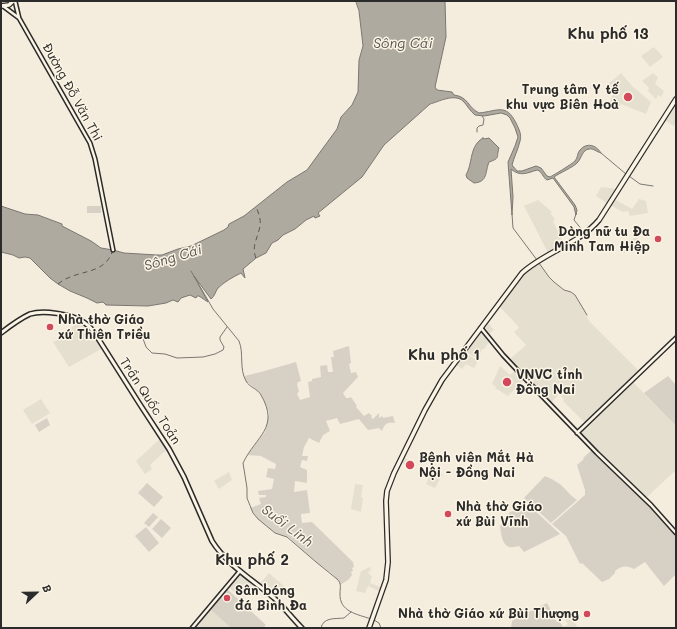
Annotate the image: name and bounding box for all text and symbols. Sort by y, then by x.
district label: Khu phố 13 [568,25,648,43]
water label: Sông Cái [373,36,433,52]
street label: Đường Đỗ Văn Thi [39,40,105,144]
place label: Trung tâm Y tế khu vực Biên Hoà [506,82,619,113]
marker: Trung tâm Y tế khu vực Biên Hoà [622,91,634,103]
place label: Dòng nữ tu Đa Minh Tam Hiệp [554,224,650,255]
marker: Dòng nữ tu Đa Minh Tam Hiệp [653,234,663,244]
water label: Sông Cái [142,241,204,275]
place label: Nhà thờ Giáo xứ Thiên Triều [58,312,151,343]
marker: Nhà thờ Giáo xứ Thiên Triều [45,322,55,332]
district label: Khu phố 1 [408,346,480,364]
street label: Trần Quốc Toản [116,355,184,447]
place label: VNVC tỉnh Đồng Nai [516,367,582,398]
marker: VNVC tỉnh Đồng Nai [501,376,513,388]
place label: Bệnh viện Mắt Hà Nội - Đồng Nai [419,450,534,481]
marker: Bệnh viện Mắt Hà Nội - Đồng Nai [404,459,416,471]
place label: Nhà thờ Giáo xứ Bùi Vĩnh [456,499,542,530]
water label: Suối Linh [258,501,316,551]
marker: Nhà thờ Giáo xứ Bùi Vĩnh [443,509,453,519]
district label: Khu phố 2 [215,551,289,569]
north arrow [16,573,56,613]
text: B [39,582,56,595]
place label: Sân bóng đá Bình Đa [235,583,307,614]
marker: Sân bóng đá Bình Đa [222,593,232,603]
place label: Nhà thờ Giáo xứ Bùi Thượng [398,606,579,622]
marker: Nhà thờ Giáo xứ Bùi Thượng [582,609,592,619]

